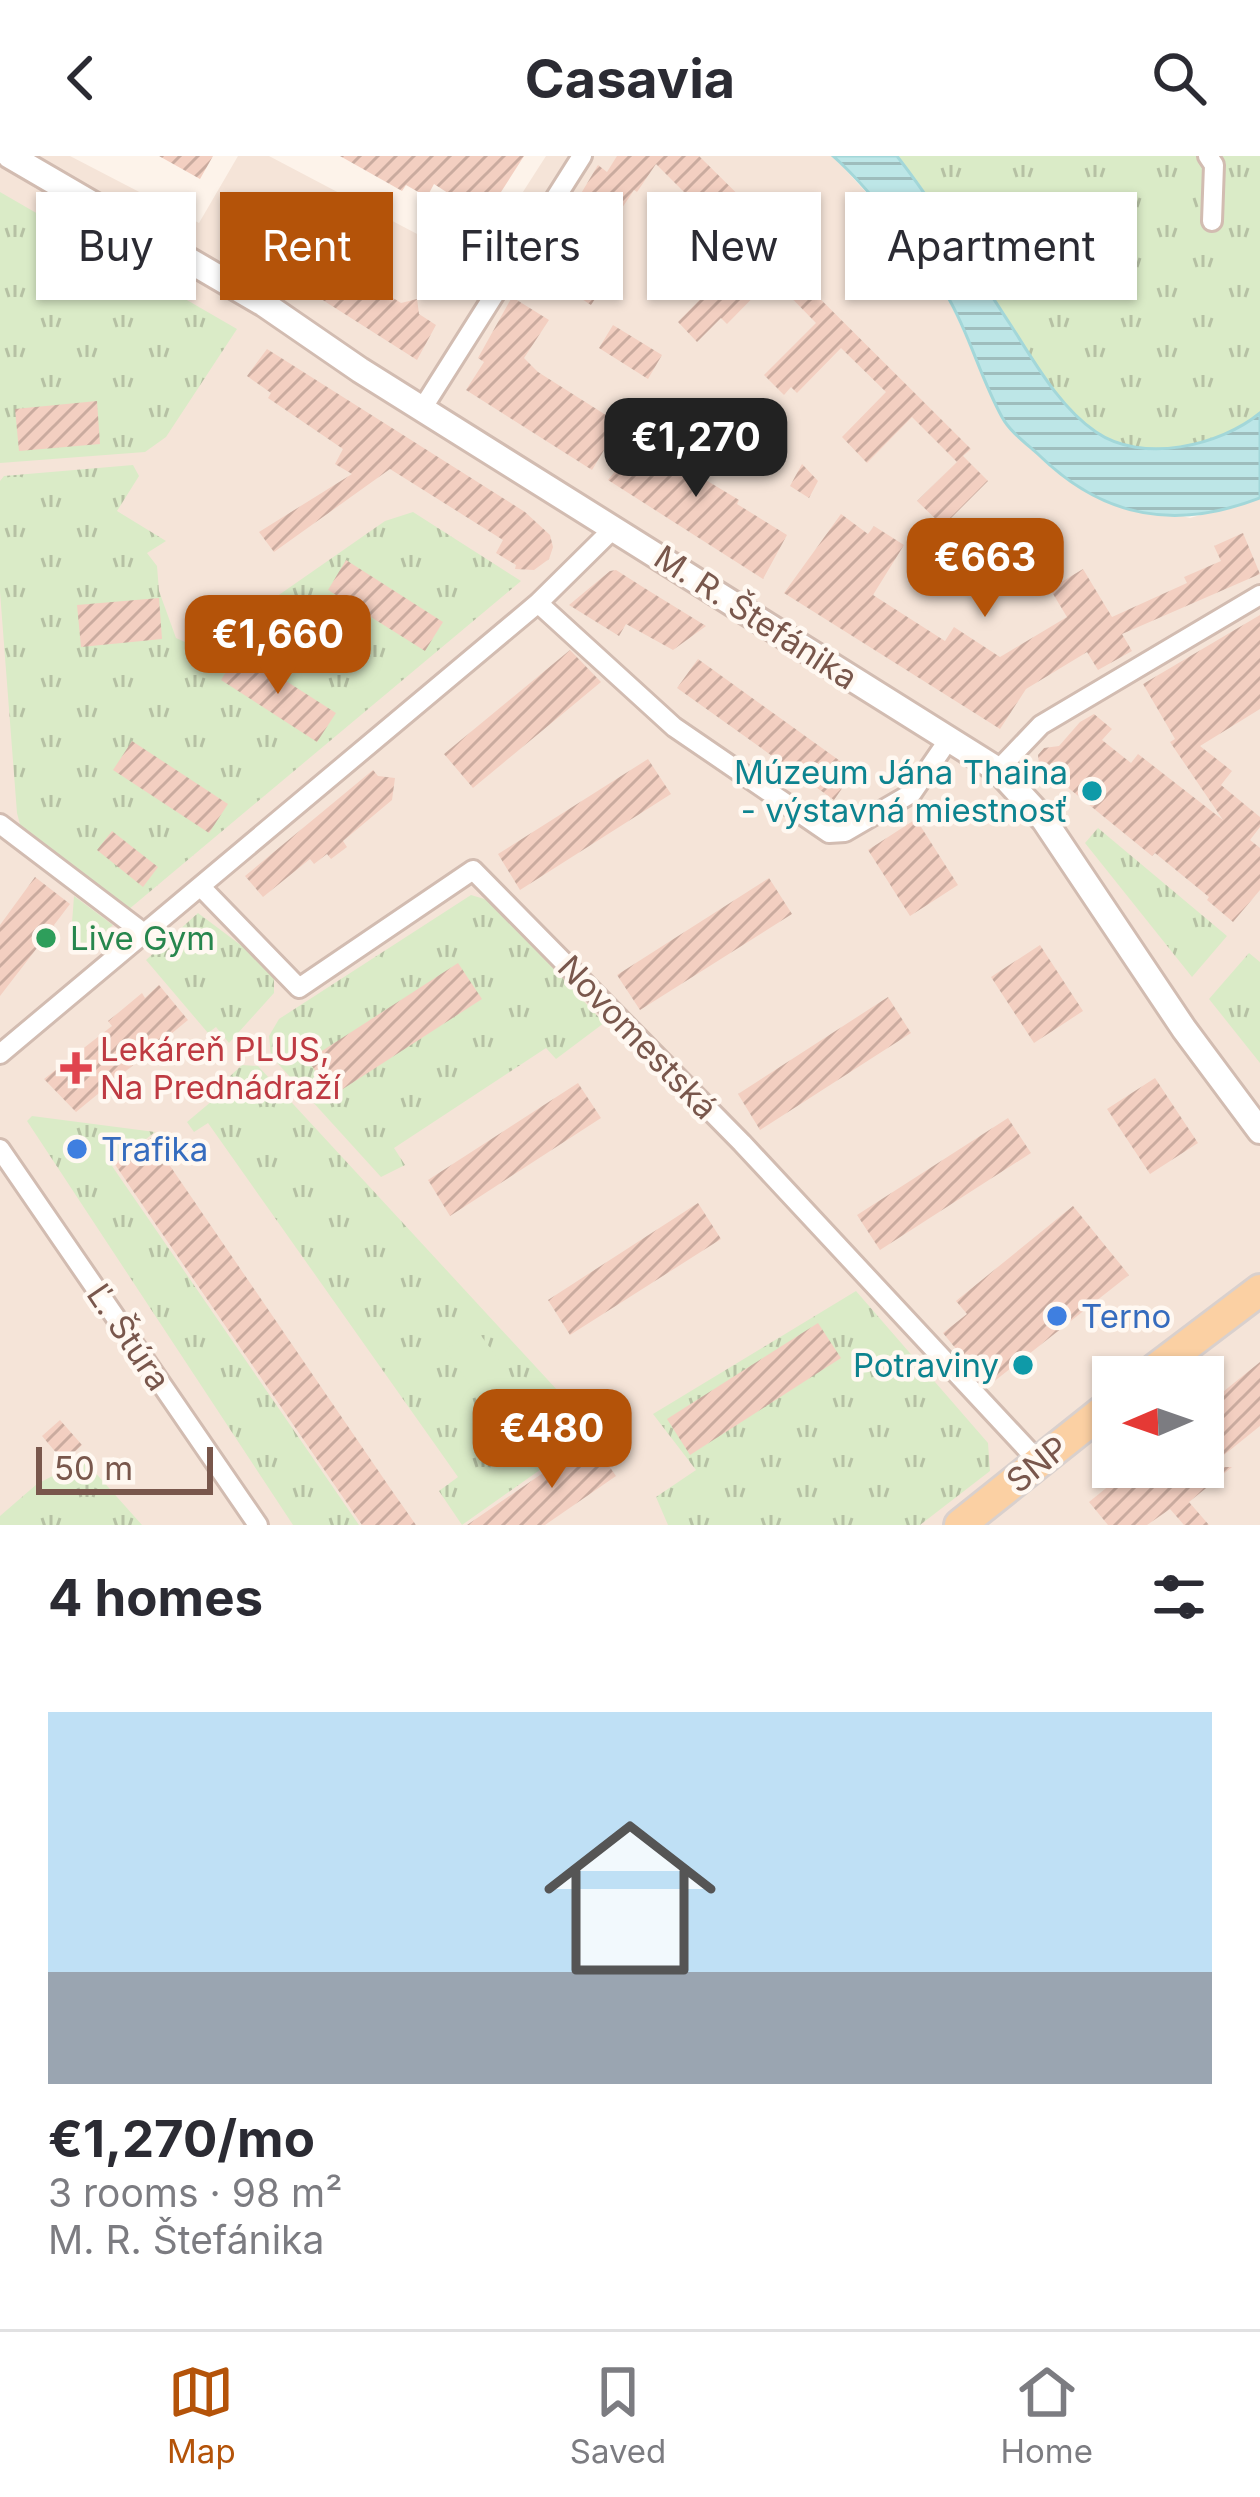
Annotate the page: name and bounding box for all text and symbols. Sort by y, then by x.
icon: back [48,45,114,111]
icon: search [1146,45,1212,111]
text: Casavia [525,46,735,111]
chip: Buy [36,192,196,300]
chip: Rent [220,192,393,300]
chip: Filters [417,192,623,300]
chip: New [647,192,821,300]
chip: Apartment [845,192,1137,300]
pin: €1,270 [598,398,794,500]
text: €1,270 [631,413,761,460]
pin: €663 [914,518,1056,620]
text: €663 [934,533,1036,580]
street label: M. R. Štefánika [647,537,865,697]
pin: €1,660 [180,595,376,697]
text: €1,660 [212,610,344,657]
place label: Múzeum Jána Thaina - výstavná miestnosť [734,752,1068,830]
marker: Múzeum Jána Thaina - výstavná miestnosť [1079,778,1105,804]
place label: Live Gym [70,918,215,958]
marker: Live Gym [33,925,59,951]
street label: Novomestská [550,947,726,1127]
place label: Lekáreň PLUS, Na Prednádraží [100,1029,341,1107]
marker: Lekáreň PLUS, Na Prednádraží [63,1055,89,1081]
place label: Trafika [101,1129,208,1169]
marker: Trafika [64,1136,90,1162]
street label: Ľ. Štúra [79,1276,179,1398]
place label: Terno [1081,1296,1171,1336]
marker: Terno [1044,1303,1070,1329]
place label: Potraviny [853,1345,999,1385]
marker: Potraviny [1010,1352,1036,1378]
north arrow [1092,1356,1224,1488]
map controls [1092,1356,1224,1488]
pin: €480 [481,1389,623,1491]
text: €480 [500,1404,604,1451]
street label: SNP [998,1427,1076,1501]
scale bar [36,1441,213,1494]
text: 50 m [54,1448,133,1488]
icon: filters [1146,1564,1212,1630]
text: 4 homes [48,1567,263,1628]
icon: home [522,1790,738,2006]
text: €1,270/mo [48,2108,315,2169]
text: 3 rooms · 98 m² [48,2169,342,2216]
text: M. R. Štefánika [48,2216,324,2263]
tab: Map [167,2359,236,2471]
tab: Saved [570,2359,666,2471]
tab: Home [1000,2359,1093,2471]

